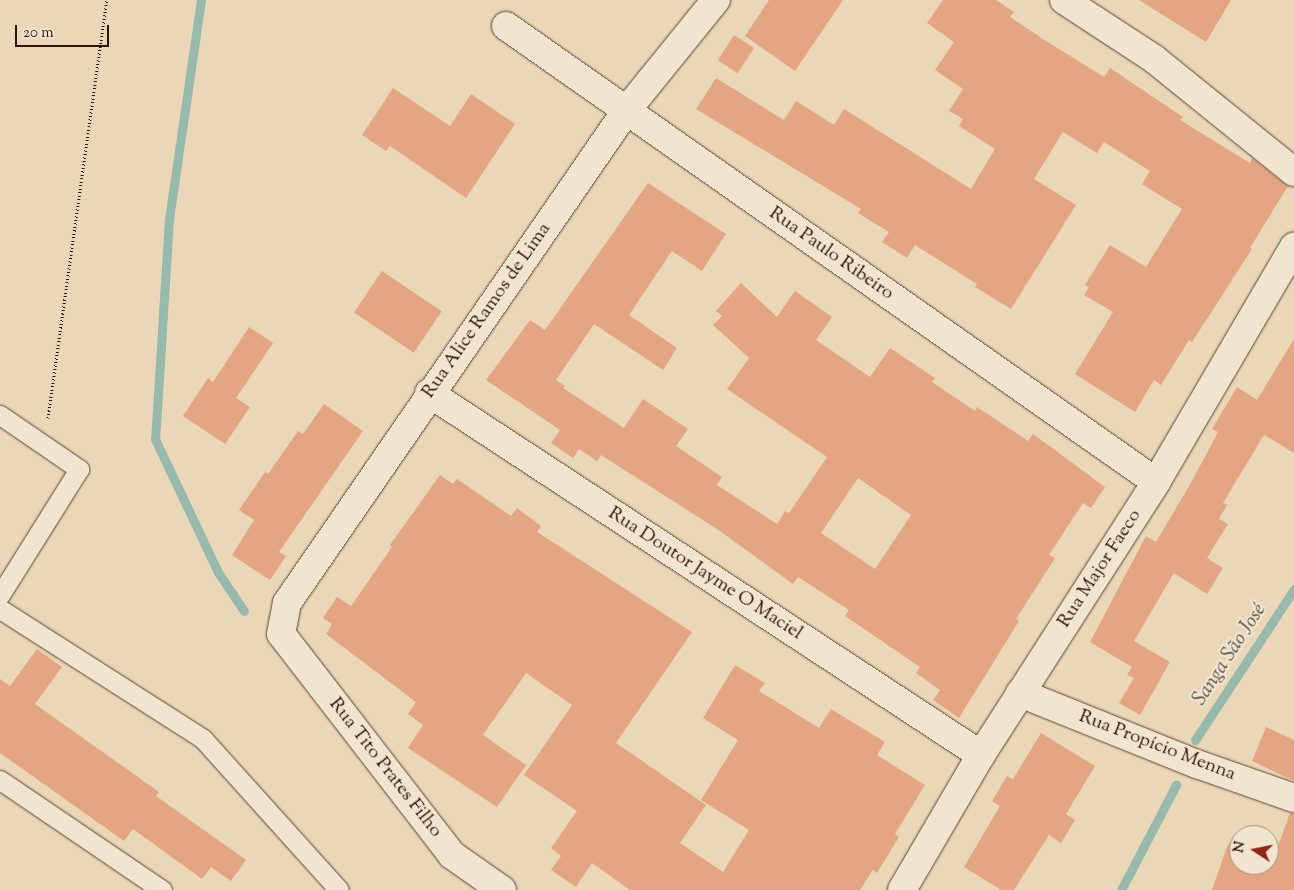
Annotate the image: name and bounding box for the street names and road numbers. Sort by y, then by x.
street label: Rua Paulo Ribeiro [764,202,898,306]
street label: Rua Alice Ramos de Lima [418,219,556,403]
street label: Rua Doutor Jayme O Maciel [603,503,807,645]
street label: Rua Major Faeco [1053,506,1147,632]
street label: Rua Tito Prates Filho [323,694,447,842]
street label: Rua Propício Menna [1075,706,1239,786]

